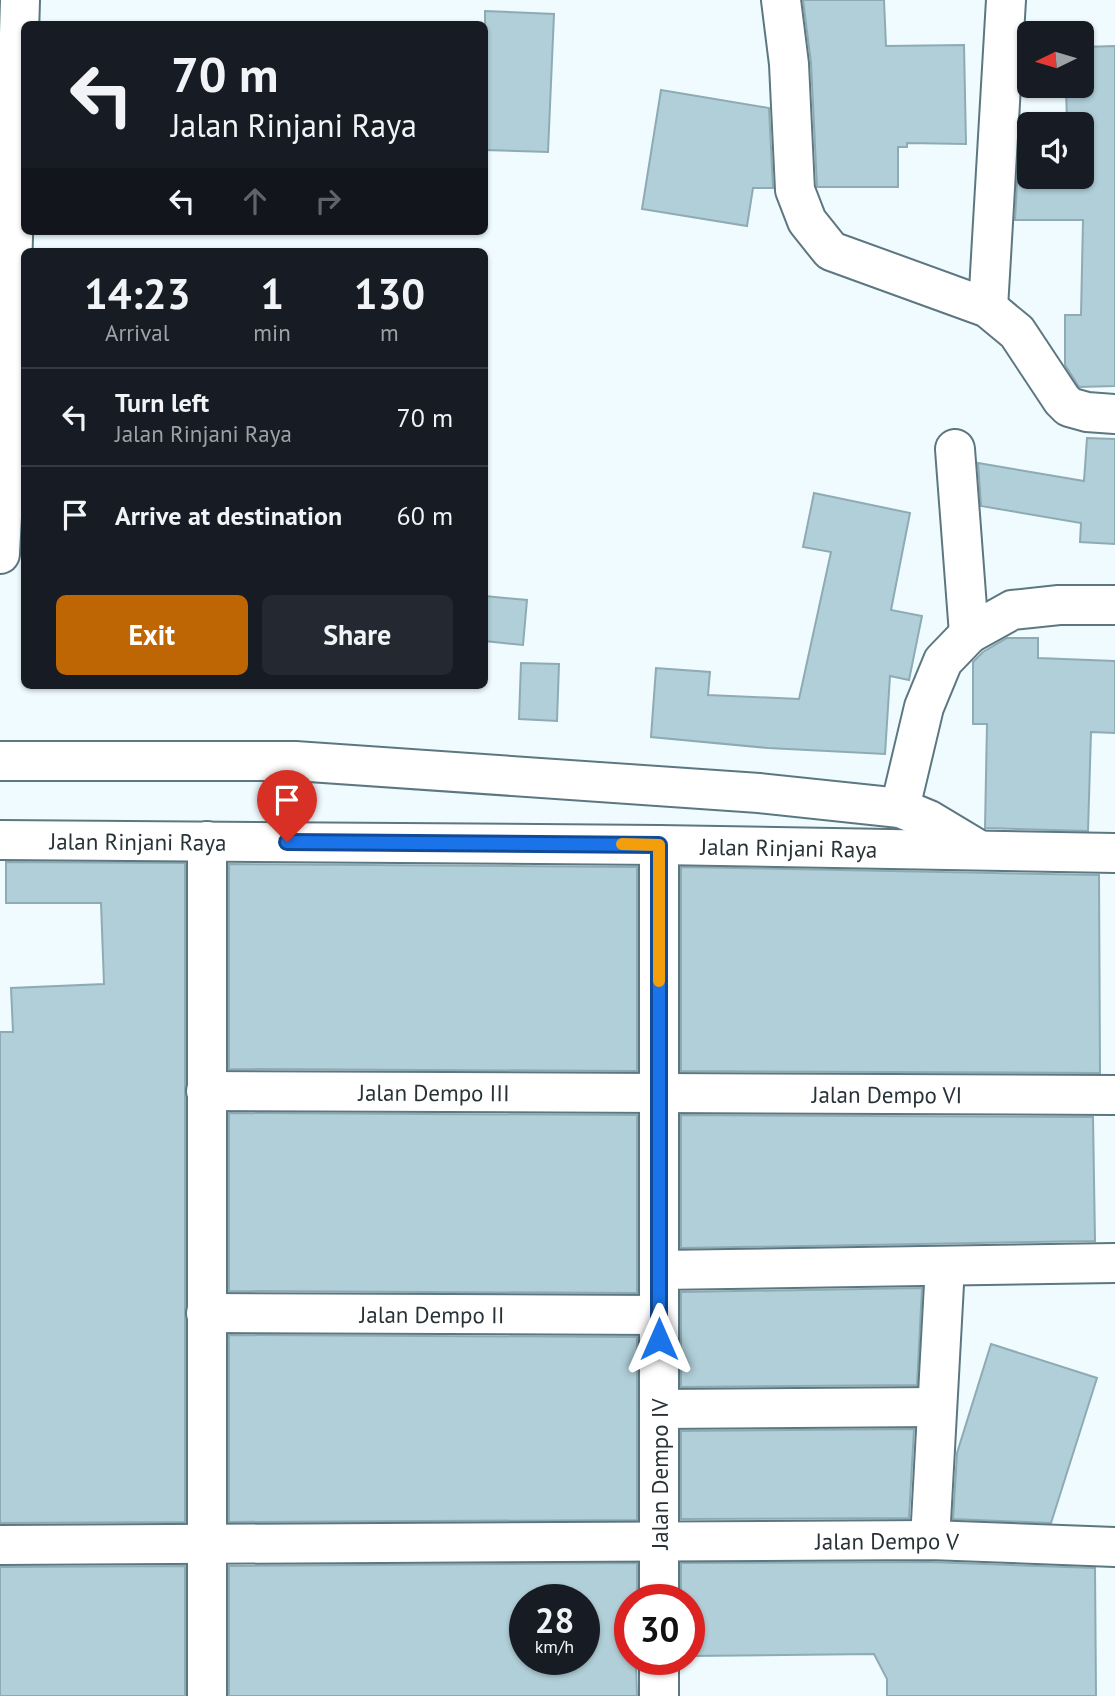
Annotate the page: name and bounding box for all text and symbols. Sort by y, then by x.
north arrow [1017,21,1094,98]
map controls [1017,21,1094,189]
text: 70 m [171,42,278,106]
icon: left [56,49,147,140]
text: Jalan Rinjani Raya [171,104,417,146]
button: sound [1017,112,1094,189]
icon: left [163,182,201,220]
icon: ahead [236,182,274,220]
icon: right [309,182,347,220]
text: 14:23 [84,266,190,321]
text: 1 [260,266,284,321]
text: 130 [354,266,425,321]
text: Arrival [105,318,169,347]
text: min [253,318,291,347]
text: m [380,318,399,347]
text: Turn left [115,386,209,419]
icon: left [56,398,94,436]
text: 70 m [397,401,453,434]
text: Jalan Rinjani Raya [115,419,292,448]
icon: arrive [56,496,94,534]
text: Arrive at destination [115,499,342,532]
text: 60 m [397,499,453,532]
button: Exit [56,595,248,675]
button: Share [262,595,453,675]
pin [257,770,317,842]
icon: arrive [268,781,306,819]
street label: Jalan Rinjani Raya [48,826,227,856]
street label: Jalan Rinjani Raya [699,831,878,863]
street label: Jalan Dempo III [357,1077,510,1107]
street label: Jalan Dempo VI [811,1079,962,1109]
street label: Jalan Dempo II [359,1299,504,1329]
position arrow [622,1302,696,1376]
street label: Jalan Dempo IV [645,1398,674,1551]
street label: Jalan Dempo V [814,1525,960,1556]
speed limit sign: 30 [614,1584,705,1675]
text: 28 [535,1597,574,1643]
text: km/h [535,1635,574,1658]

